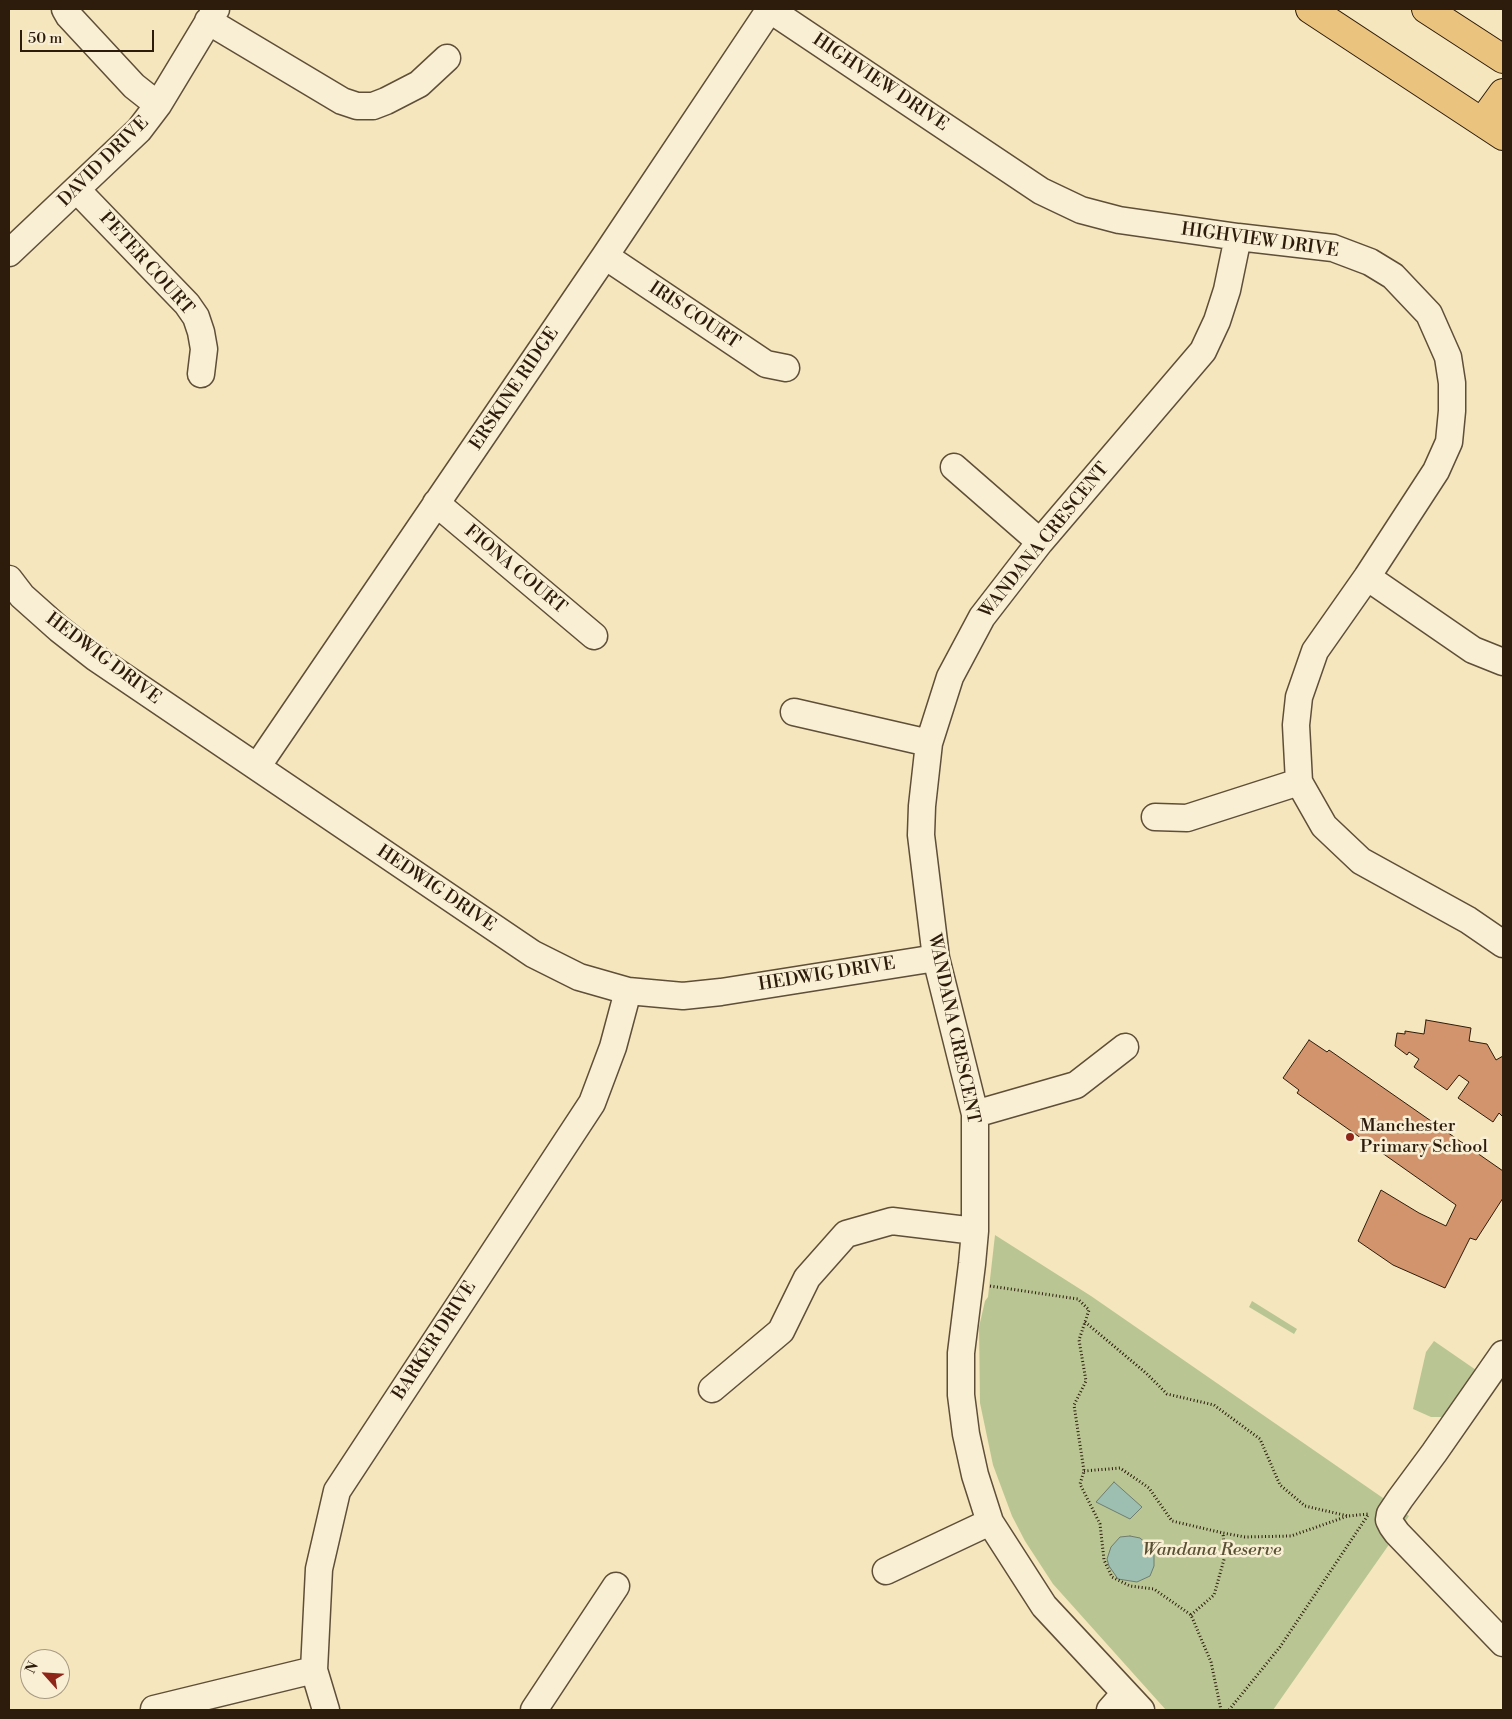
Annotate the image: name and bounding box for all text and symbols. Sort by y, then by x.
scale bar [22,20,156,52]
text: 50 m [28,29,62,48]
street label: HIGHVIEW DRIVE [808,30,952,136]
street label: DAVID DRIVE [54,112,154,212]
street label: PETER COURT [94,208,198,320]
street label: HIGHVIEW DRIVE [1180,219,1340,263]
street label: IRIS COURT [644,278,744,354]
street label: ERSKINE RIDGE [466,323,564,455]
street label: WANDANA CRESCENT [976,459,1114,623]
street label: FIONA COURT [460,521,570,619]
street label: HEDWIG DRIVE [41,609,165,709]
street label: HEDWIG DRIVE [372,841,500,937]
street label: WANDANA CRESCENT [922,932,984,1126]
street label: HEDWIG DRIVE [757,953,897,997]
place label: Manchester Primary School [1360,1116,1488,1158]
marker: Manchester Primary School [1344,1131,1356,1143]
street label: BARKER DRIVE [389,1278,481,1404]
park label: Wandana Reserve [1143,1540,1281,1562]
north arrow [20,1649,70,1699]
text: N [22,1659,43,1677]

